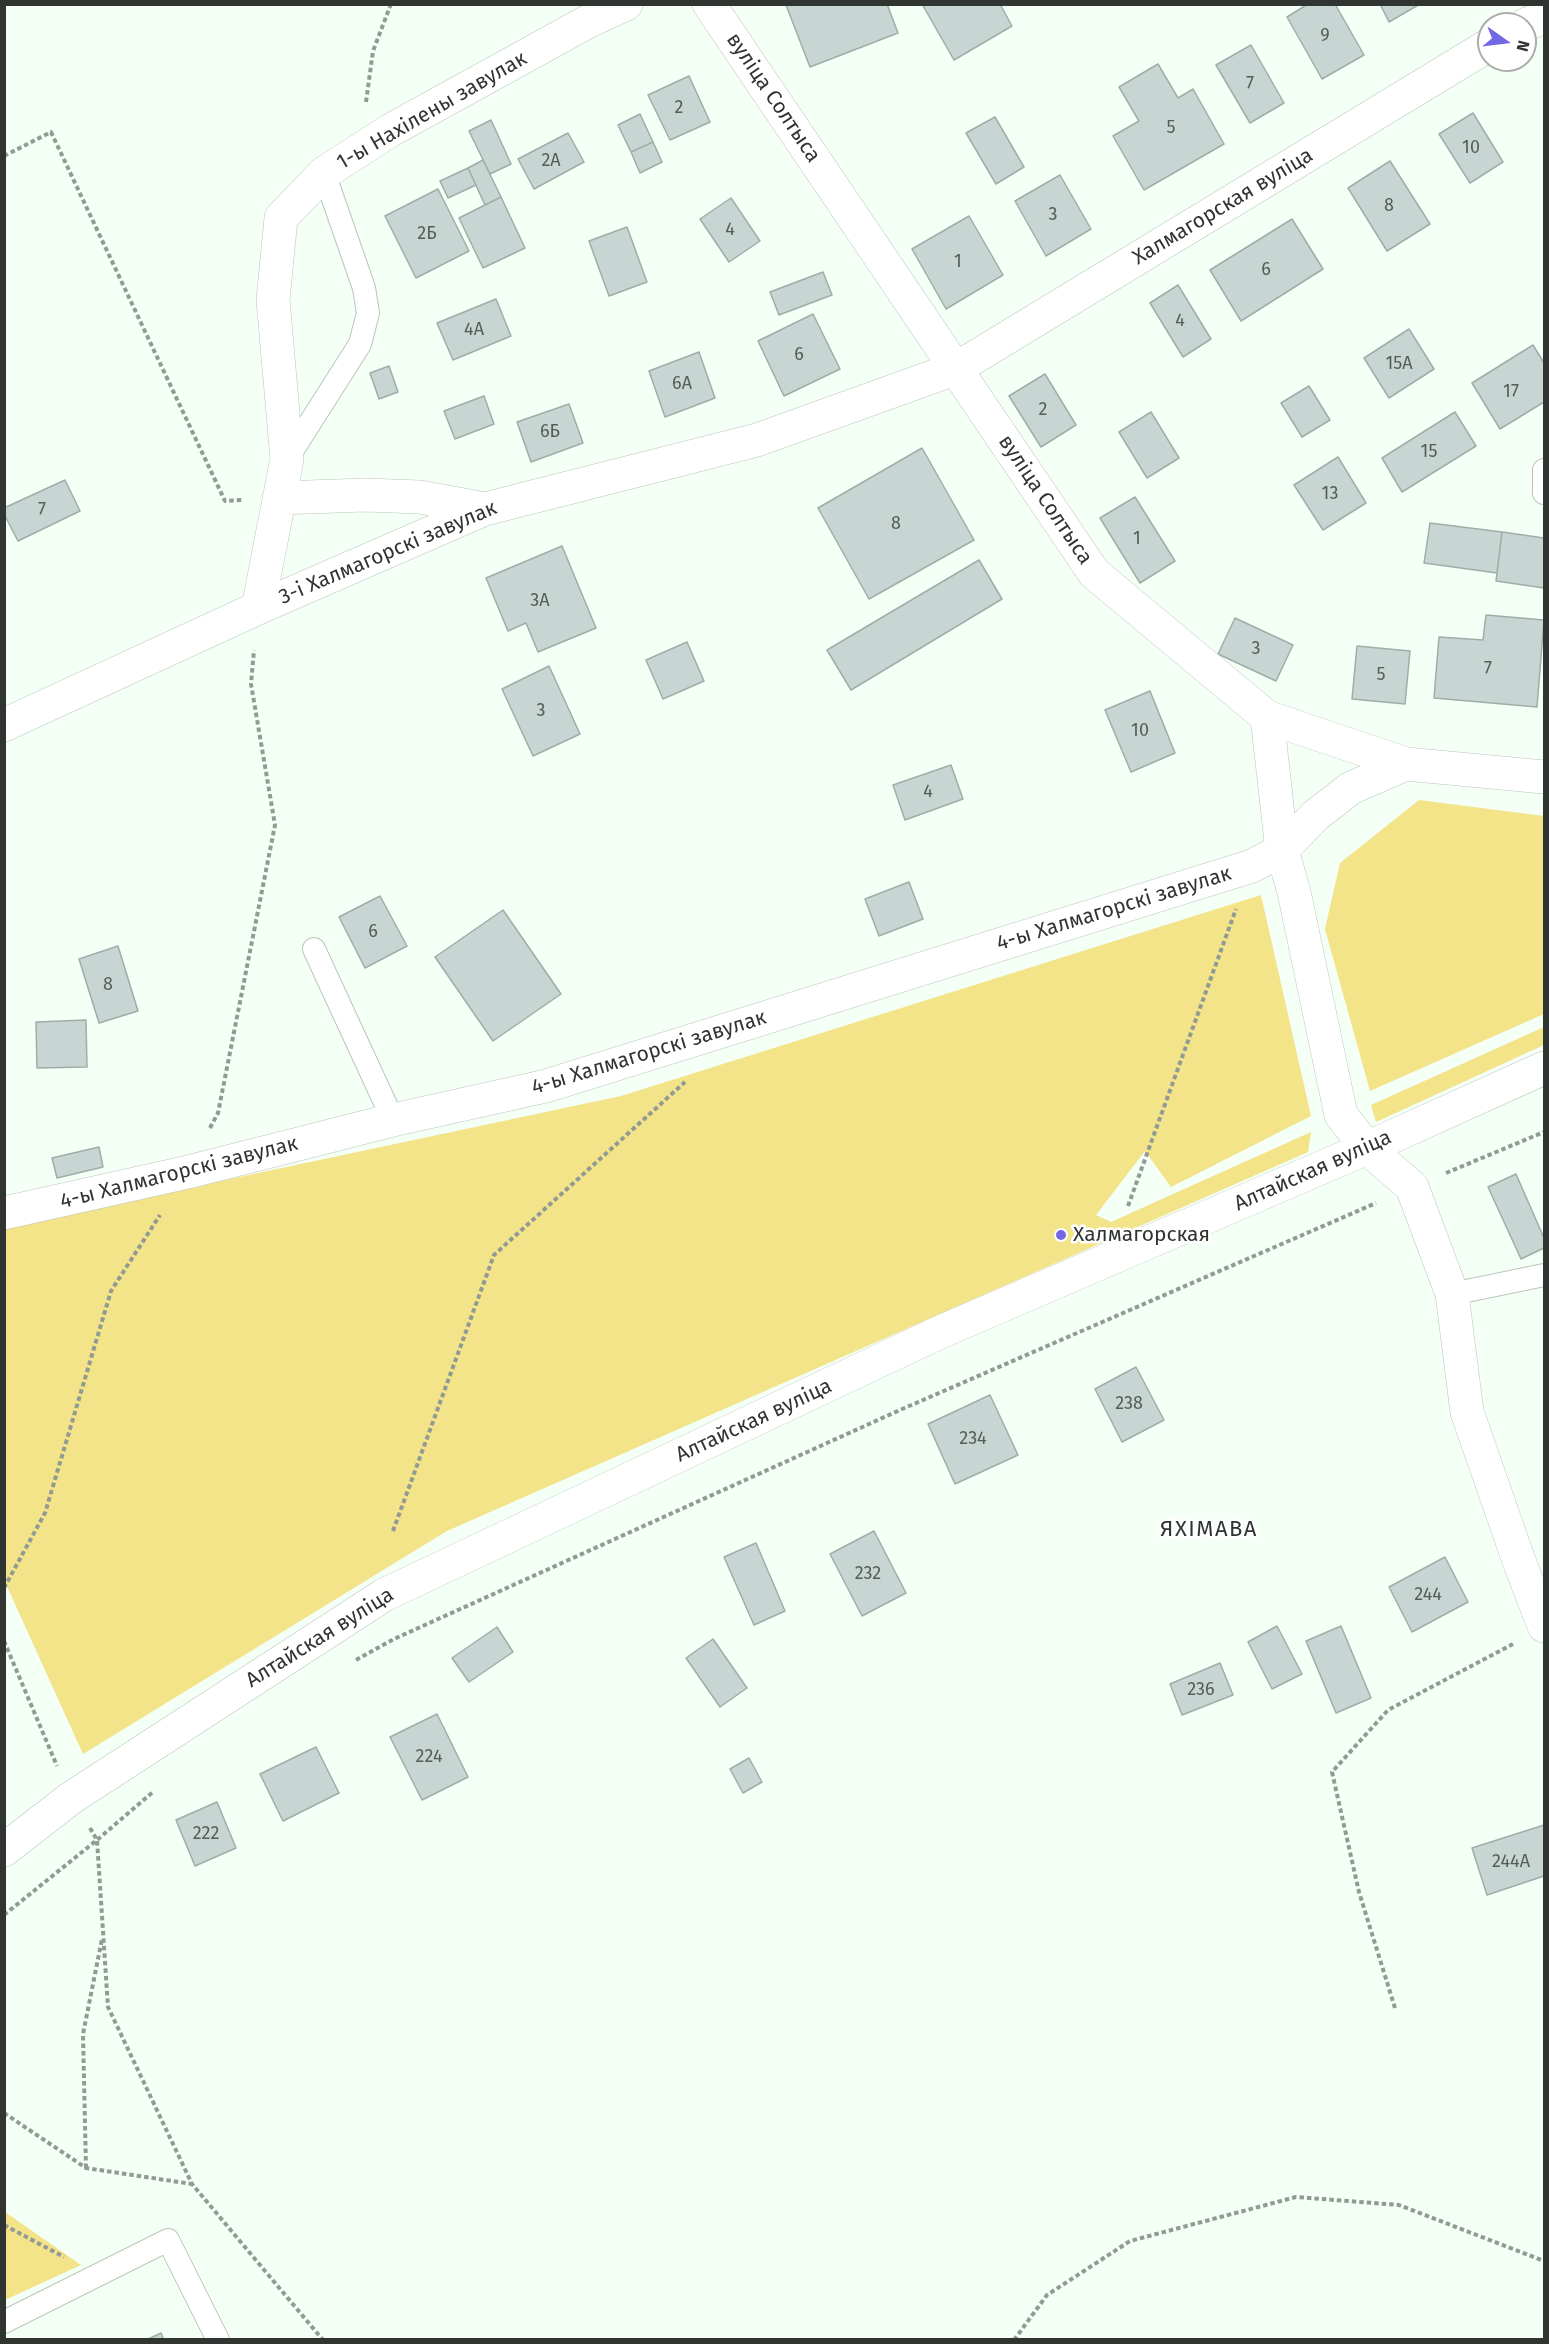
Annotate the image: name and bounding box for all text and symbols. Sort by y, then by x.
north arrow [1477,12,1537,72]
house number: 9 [1320,25,1330,47]
street label: вуліца Солтыса [720,29,826,167]
text: N [1513,39,1534,53]
street label: 1-ы Нахілены завулак [333,46,531,176]
house number: 7 [1246,73,1254,95]
house number: 2 [675,97,683,119]
house number: 5 [1166,117,1176,139]
house number: 10 [1462,137,1480,159]
street label: Халмагорская вуліца [1128,143,1318,271]
house number: 2А [541,150,561,172]
house number: 8 [1384,195,1394,217]
house number: 3 [1049,204,1057,226]
house number: 4 [725,219,735,241]
house number: 2Б [417,223,437,245]
house number: 1 [954,251,962,273]
house number: 6 [1261,259,1271,281]
house number: 4 [1175,310,1185,332]
house number: 4А [464,319,484,341]
house number: 6 [794,344,804,366]
house number: 15А [1385,353,1413,375]
house number: 6А [672,373,692,395]
house number: 17 [1503,381,1519,403]
house number: 2 [1039,399,1047,421]
house number: 6Б [540,421,560,443]
street label: вуліца Солтыса [992,431,1098,569]
house number: 15 [1421,441,1437,463]
house number: 13 [1322,483,1338,505]
street label: 3-і Халмагорскі завулак [275,496,501,610]
house number: 7 [38,499,46,521]
house number: 8 [891,513,901,535]
house number: 1 [1133,528,1141,550]
house number: 3А [530,590,550,612]
house number: 3 [1252,638,1260,660]
house number: 7 [1484,658,1492,680]
house number: 5 [1376,664,1386,686]
house number: 3 [537,700,545,722]
house number: 10 [1131,720,1149,742]
house number: 4 [923,781,933,803]
street label: 4-ы Халмагорскі завулак [994,861,1234,957]
house number: 6 [368,921,378,943]
house number: 8 [103,974,113,996]
street label: 4-ы Халмагорскі завулак [529,1005,769,1101]
street label: Алтайская вуліца [1231,1125,1395,1217]
street label: 4-ы Халмагорскі завулак [57,1131,301,1215]
place label: Халмагорская [1073,1222,1210,1248]
marker: Халмагорская [1054,1228,1068,1242]
street label: Алтайская вуліца [672,1374,836,1468]
house number: 238 [1115,1393,1143,1415]
house number: 234 [959,1428,987,1450]
district label: ЯХІМАВА [1160,1517,1258,1543]
house number: 232 [855,1563,881,1585]
street label: Алтайская вуліца [242,1582,398,1694]
house number: 244 [1414,1584,1442,1606]
house number: 236 [1187,1679,1215,1701]
house number: 224 [416,1746,442,1768]
house number: 222 [193,1823,219,1845]
house number: 244А [1492,1851,1530,1873]

